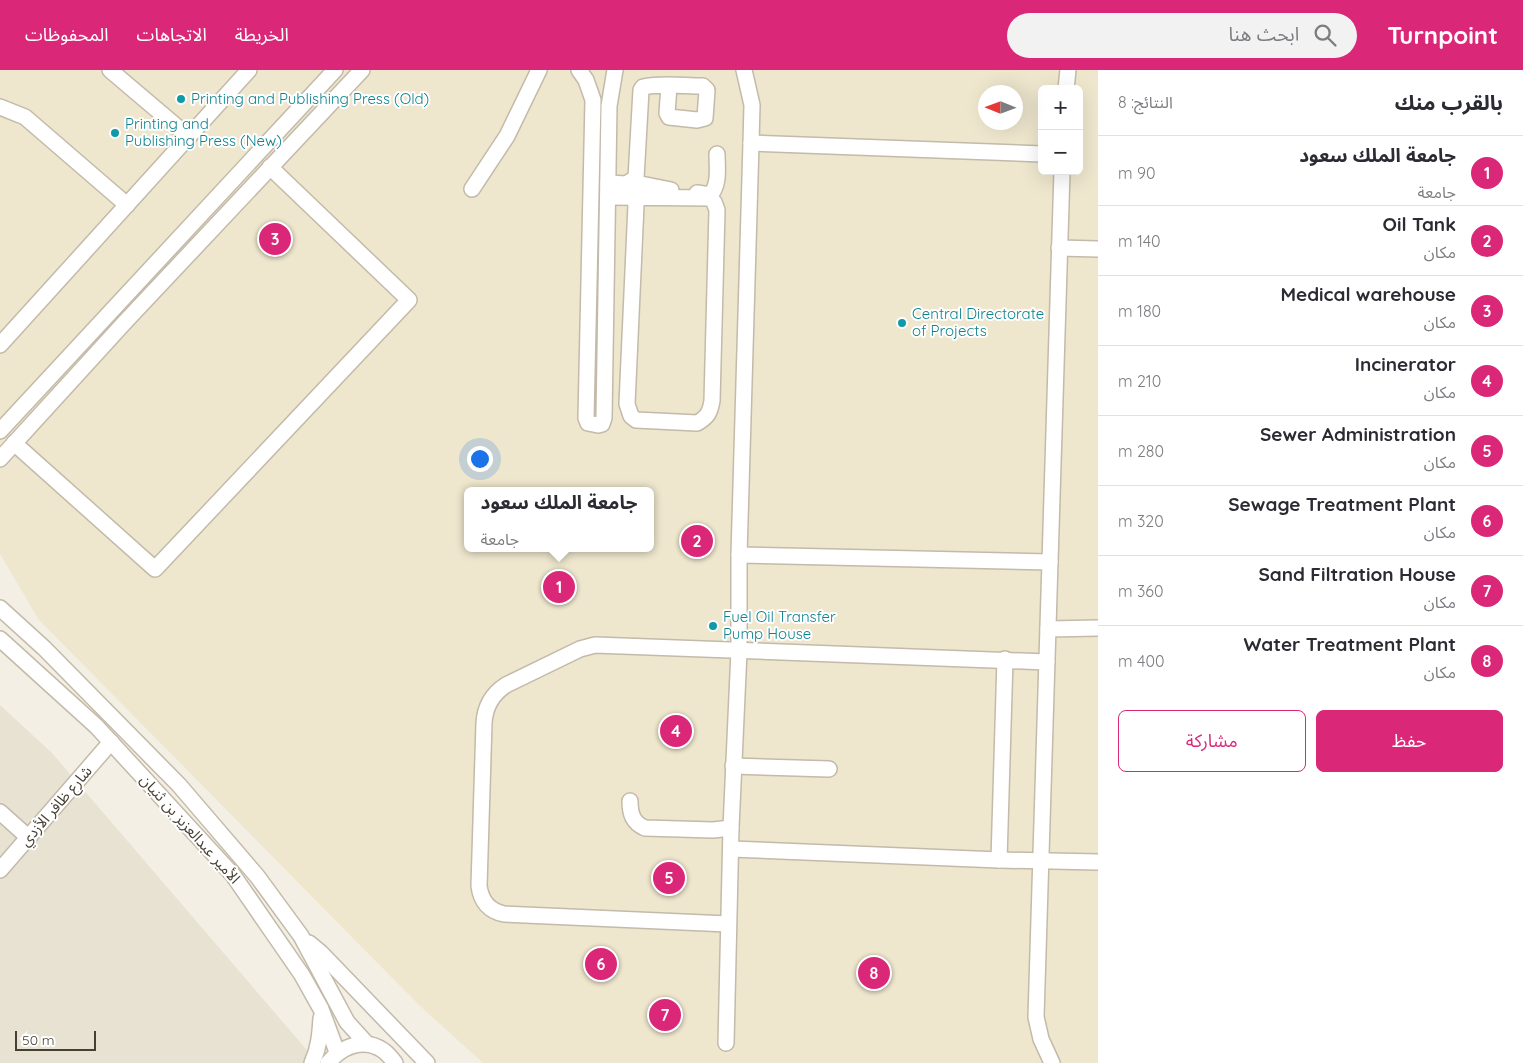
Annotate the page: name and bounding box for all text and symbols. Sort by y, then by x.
search box [1007,13,1357,58]
text: Turnpoint [1387,20,1498,50]
icon: search [1311,21,1339,49]
text: ابحث هنا [1229,22,1299,46]
text: المحفوظات [25,23,109,46]
text: الاتجاهات [137,23,207,46]
text: الخريطة [235,23,289,46]
north arrow [978,85,1023,130]
map controls [1038,85,1083,175]
button: + [1038,85,1083,130]
place label: Printing and Publishing Press (Old) [191,89,429,108]
text: بالقرب منك [1395,89,1503,115]
text: النتائج: 8 [1118,92,1173,112]
marker: Printing and Publishing Press (Old) [175,93,187,105]
place label: Printing and Publishing Press (New) [125,114,282,150]
marker: Printing and Publishing Press (New) [109,127,121,139]
button: − [1038,130,1083,175]
text: جامعة الملك سعود [1299,143,1456,167]
text: 90 m [1118,163,1155,183]
text: 1 [1484,163,1490,183]
text: جامعة [1417,182,1456,202]
text: Oil Tank [1383,212,1456,236]
pin: 3 [259,220,291,258]
text: 140 m [1118,231,1161,251]
text: 2 [1482,231,1492,251]
text: مكان [1424,242,1456,262]
text: Medical warehouse [1280,282,1456,306]
text: 180 m [1118,301,1161,321]
text: 3 [1483,301,1491,321]
place label: Central Directorate of Projects [912,304,1044,340]
text: مكان [1424,312,1456,332]
marker: Central Directorate of Projects [896,317,908,329]
text: Incinerator [1355,352,1456,376]
text: 210 m [1118,371,1161,391]
text: 4 [1482,371,1492,391]
text: مكان [1424,382,1456,402]
text: Sewer Administration [1260,422,1456,446]
text: 280 m [1118,441,1164,461]
text: 5 [1482,441,1492,461]
your location [467,446,493,472]
text: مكان [1424,452,1456,472]
popup [464,487,654,552]
text: جامعة الملك سعود [481,490,637,514]
text: Sewage Treatment Plant [1228,492,1456,516]
text: 320 m [1118,511,1164,531]
text: 6 [1483,511,1491,531]
pin: 2 [681,522,713,560]
text: مكان [1424,522,1456,542]
text: جامعة [481,529,519,549]
text: Sand Filtration House [1258,562,1456,586]
pin: 1 [543,568,575,606]
text: 360 m [1118,581,1163,601]
text: 7 [1483,581,1491,601]
text: مكان [1424,592,1456,612]
place label: Fuel Oil Transfer Pump House [723,607,836,643]
marker: Fuel Oil Transfer Pump House [707,620,719,632]
text: Water Treatment Plant [1244,632,1456,656]
text: 400 m [1118,651,1164,671]
text: 8 [1483,651,1491,671]
text: مكان [1424,662,1456,682]
button: مشاركة [1118,710,1306,772]
button: حفظ [1316,710,1503,772]
pin: 4 [660,712,692,750]
street label: شارع ظافر الأزدي [15,761,98,852]
street label: الأمير عبدالعزيز بن ثنيان [136,770,245,887]
pin: 5 [653,859,685,897]
pin: 6 [585,945,617,983]
pin: 8 [858,954,890,992]
pin: 7 [649,996,681,1034]
scale bar [15,1028,96,1051]
text: 50 m [22,1031,55,1049]

